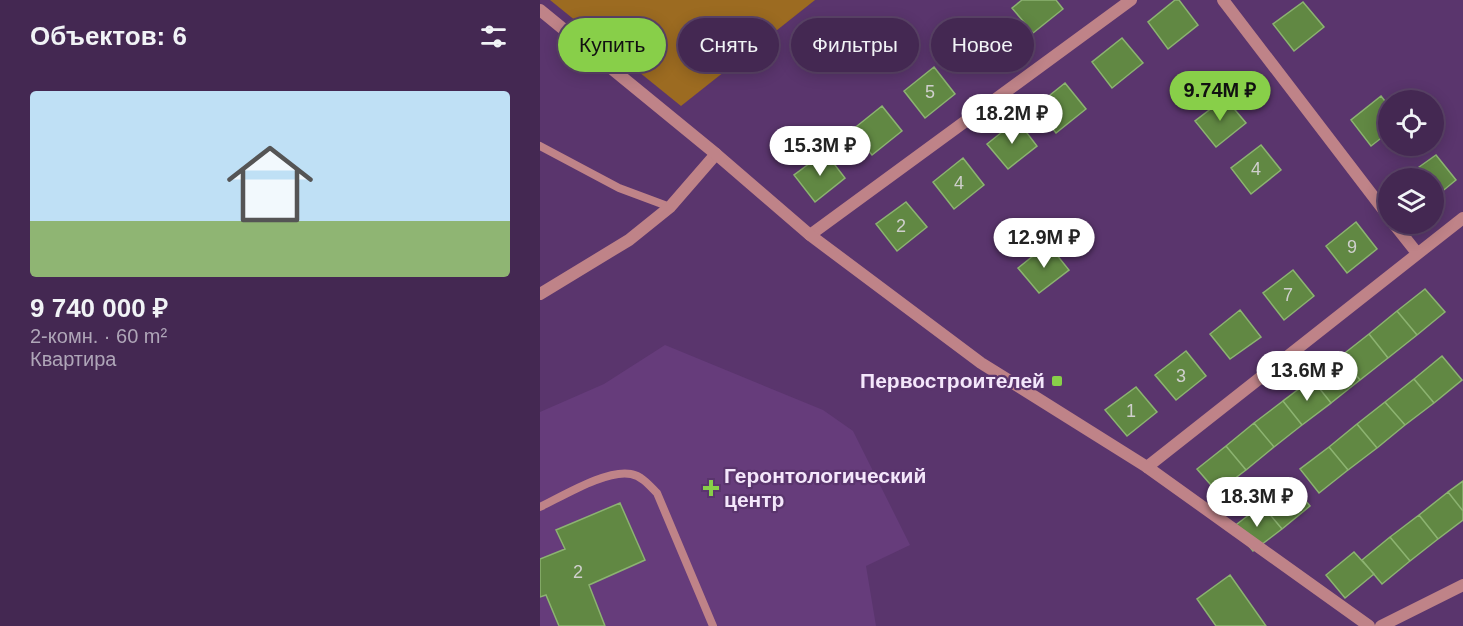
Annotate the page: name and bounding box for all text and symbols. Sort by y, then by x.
chip: Купить [558,18,666,72]
chip: Снять [678,18,779,72]
chip: Фильтры [791,18,919,72]
chip: Новое [931,18,1034,72]
icon: filters [477,20,510,53]
text: Объектов: 6 [30,21,187,51]
pin: 9.74M ₽ [1165,71,1275,122]
text: 9.74M ₽ [1184,79,1256,101]
house number: 5 [925,82,935,102]
map controls [1378,90,1444,234]
button: locate [1378,90,1444,156]
pin: 18.2M ₽ [957,94,1067,145]
text: 18.2M ₽ [976,102,1048,124]
pin: 15.3M ₽ [765,126,875,177]
icon: home [216,130,324,238]
text: 15.3M ₽ [784,134,856,156]
house number: 4 [1251,159,1261,179]
button: layers [1378,168,1444,234]
house number: 4 [954,173,964,193]
house number: 2 [896,216,906,236]
pin: 12.9M ₽ [989,218,1099,269]
text: 12.9M ₽ [1008,226,1080,248]
house number: 9 [1347,237,1357,257]
house number: 7 [1283,285,1293,305]
text: 9 740 000 ₽ [30,293,168,323]
text: 2-комн. · 60 m² [30,325,167,347]
text: Квартира [30,348,116,370]
pin: 13.6M ₽ [1252,351,1362,402]
text: 13.6M ₽ [1271,359,1343,381]
house number: 3 [1176,366,1186,386]
place label: Первостроителей [860,369,1045,392]
marker: Первостроителей [1050,374,1064,388]
house number: 1 [1126,401,1136,421]
place label: Геронтологический центр [724,464,926,511]
pin: 18.3M ₽ [1202,477,1312,528]
marker: Геронтологический центр [702,479,720,497]
text: 18.3M ₽ [1221,485,1293,507]
house number: 2 [573,562,583,582]

